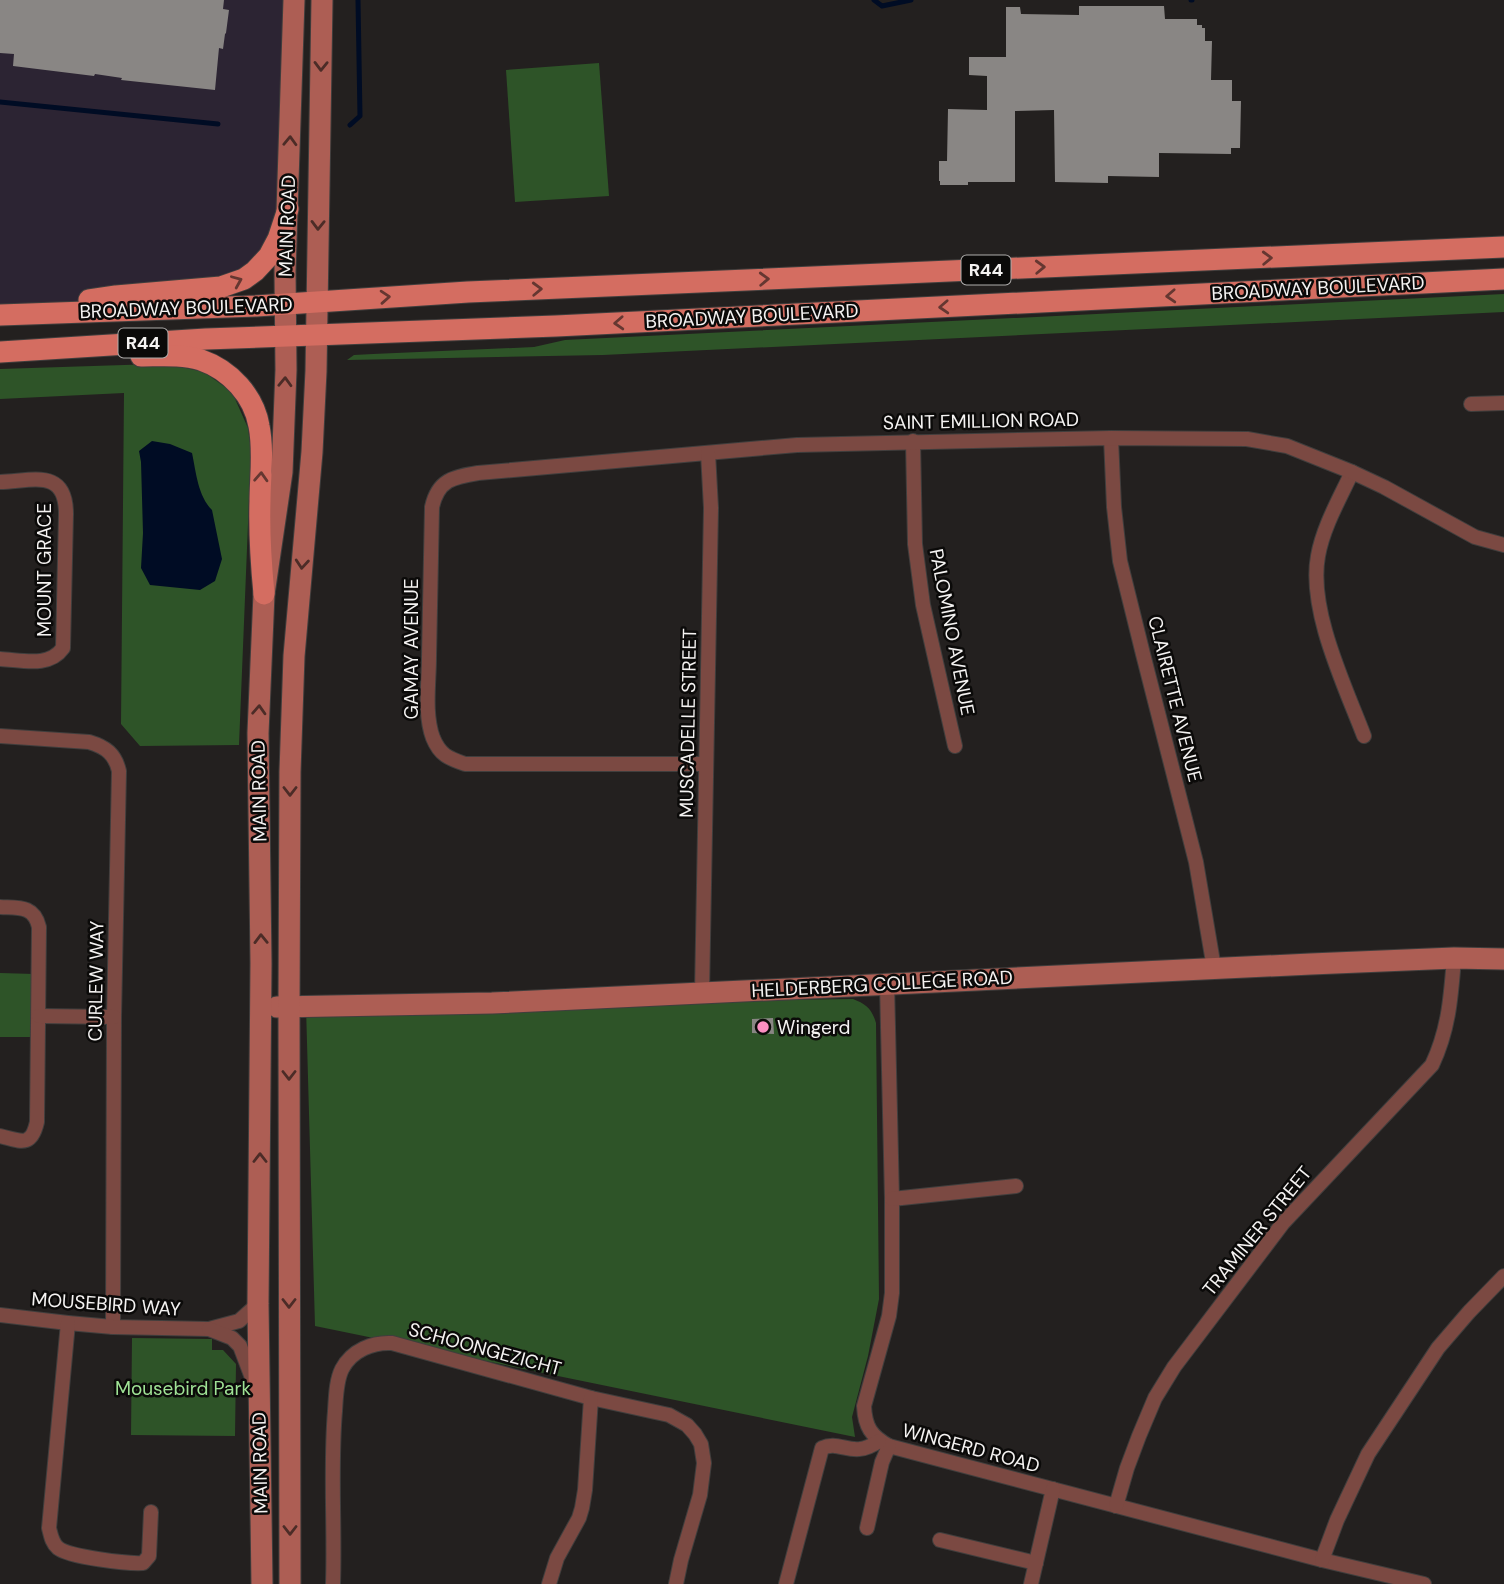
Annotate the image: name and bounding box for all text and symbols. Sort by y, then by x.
one-way arrow [313,61,329,72]
one-way arrow [282,135,297,146]
street label: MAIN ROAD [273,175,301,277]
one-way arrow [311,220,326,231]
one-way arrow [1262,250,1273,265]
road number: R44 [962,256,1010,284]
one-way arrow [1035,260,1046,275]
street label: BROADWAY BOULEVARD [1211,270,1425,306]
one-way arrow [759,272,770,287]
one-way arrow [230,275,242,289]
one-way arrow [531,281,542,296]
one-way arrow [1165,288,1176,303]
one-way arrow [380,290,391,305]
street label: BROADWAY BOULEVARD [79,292,293,324]
street label: BROADWAY BOULEVARD [645,298,859,334]
one-way arrow [938,299,949,314]
one-way arrow [613,315,624,330]
road number: R44 [118,328,168,358]
one-way arrow [278,376,293,387]
street label: SAINT EMILLION ROAD [883,407,1079,435]
one-way arrow [253,471,268,482]
street label: MOUNT GRACE [32,503,57,637]
street label: PALOMINO AVENUE [924,547,980,717]
one-way arrow [295,559,310,570]
street label: GAMAY AVENUE [399,579,424,719]
street label: CLAIRETTE AVENUE [1142,613,1208,785]
street label: MUSCADELLE STREET [674,628,702,818]
one-way arrow [251,705,266,716]
street label: MAIN ROAD [246,740,272,842]
one-way arrow [282,787,298,797]
street label: CURLEW WAY [82,920,110,1042]
one-way arrow [253,933,269,944]
street label: HELDERBERG COLLEGE ROAD [751,965,1013,1003]
place label: Wingerd [777,1015,850,1040]
marker: Wingerd [755,1019,771,1035]
one-way arrow [281,1071,297,1081]
one-way arrow [252,1153,268,1163]
street label: TRAMINER STREET [1197,1161,1317,1301]
street label: MOUSEBIRD WAY [31,1286,181,1322]
one-way arrow [281,1298,297,1309]
street label: SCHOONGEZICHT [406,1317,564,1382]
park label: Mousebird Park [115,1376,251,1401]
street label: MAIN ROAD [247,1412,273,1514]
street label: WINGERD ROAD [900,1418,1042,1478]
one-way arrow [282,1526,298,1536]

